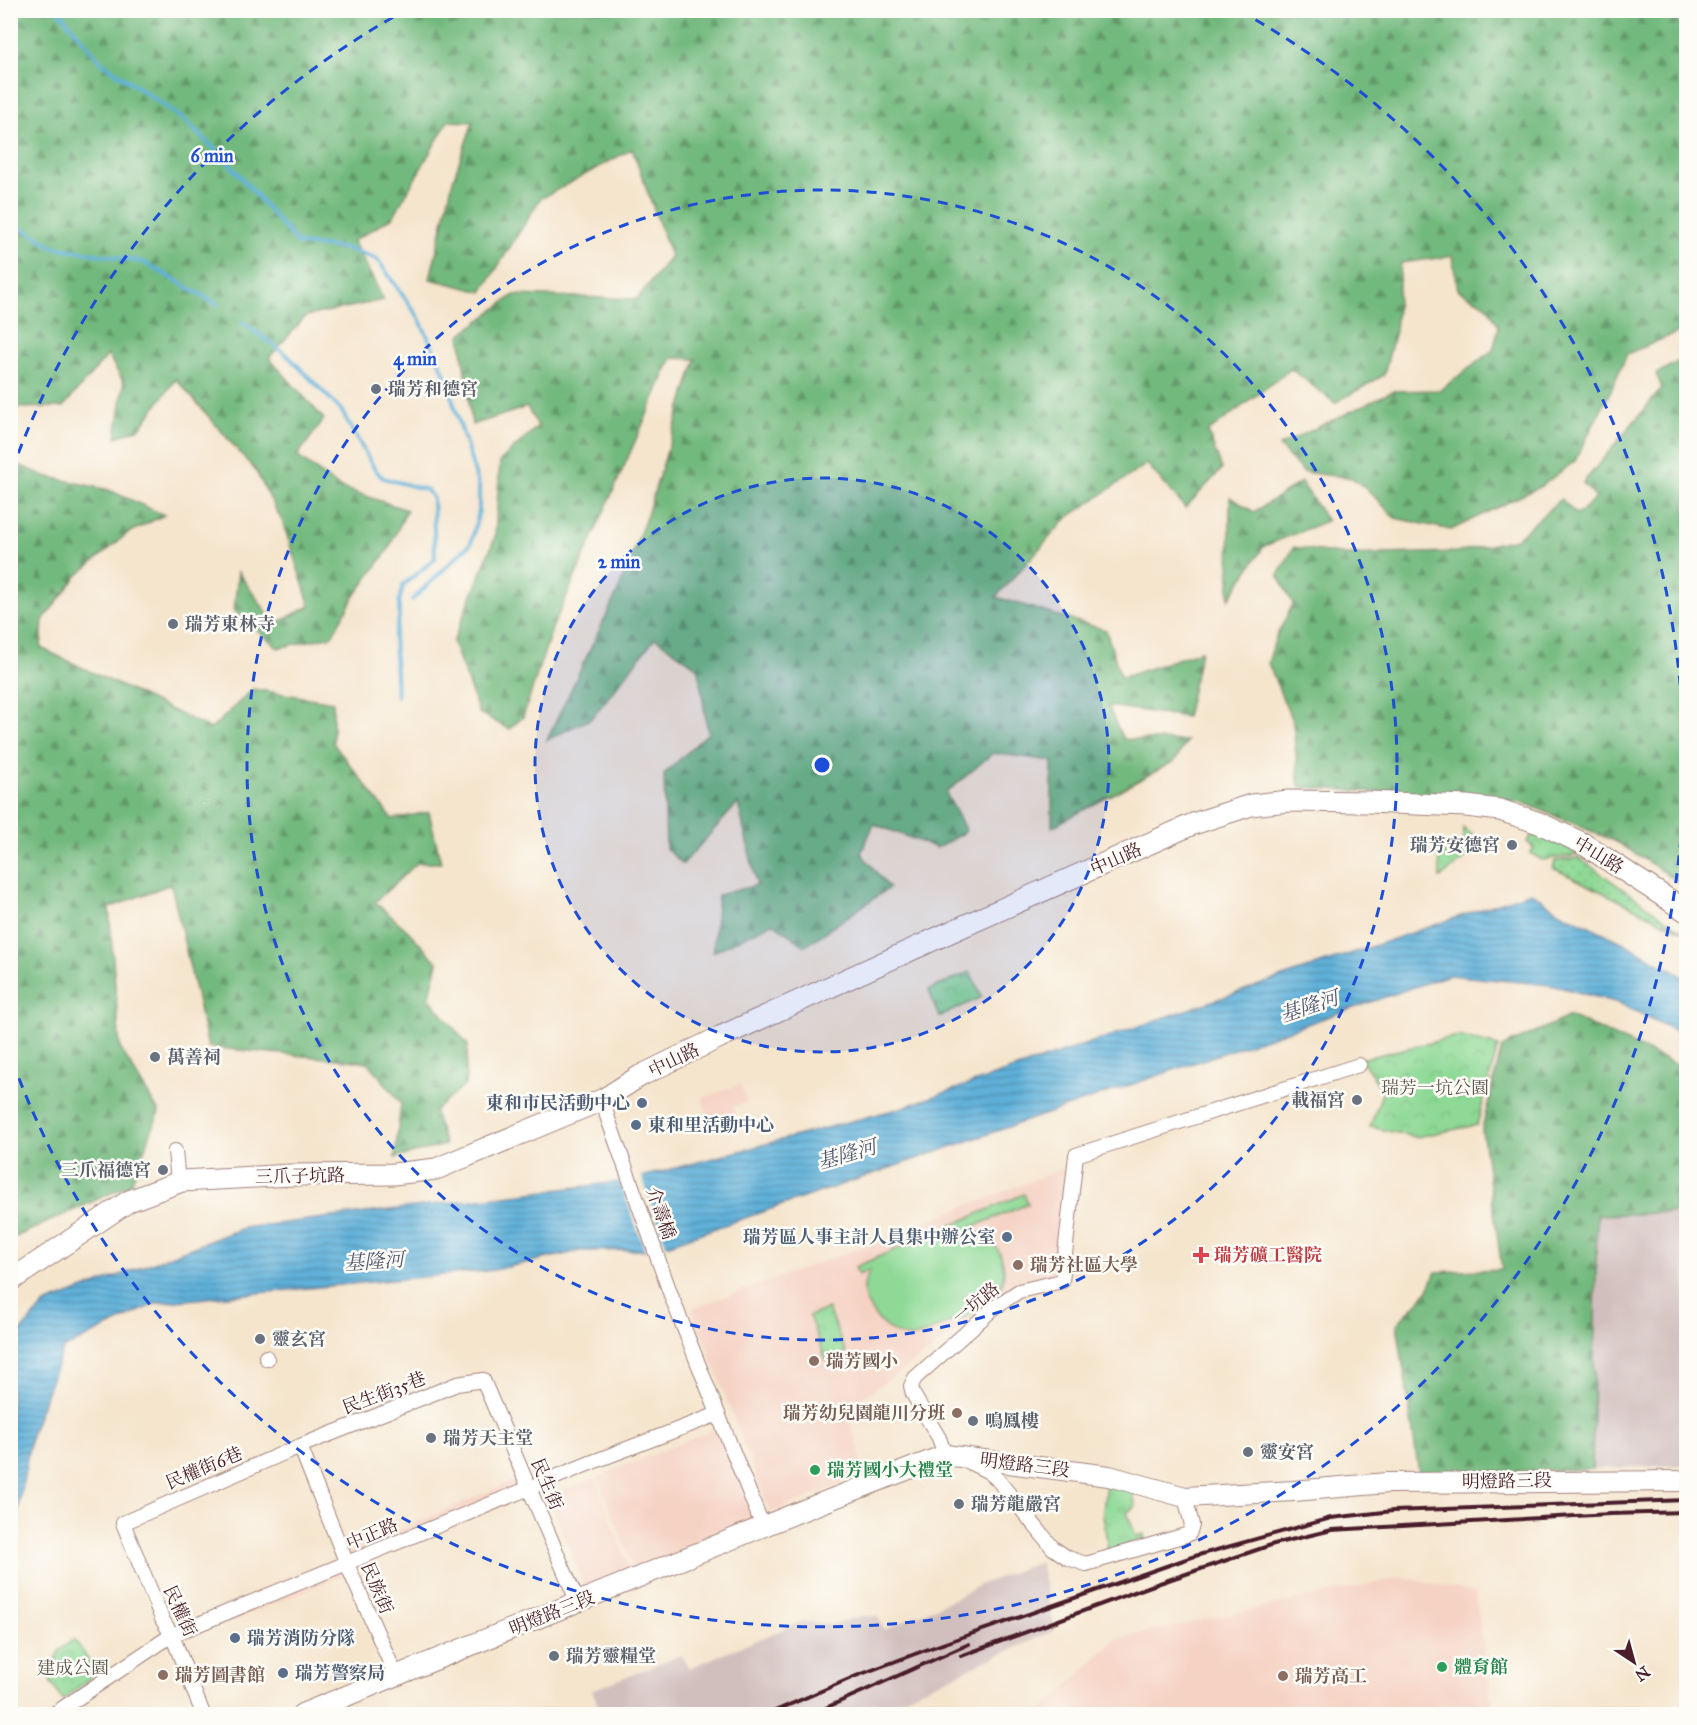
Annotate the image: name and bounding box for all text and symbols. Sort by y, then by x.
text: 6 min [191,145,234,167]
text: 4 min [393,348,437,371]
place label: 瑞芳和德宮 [388,378,478,400]
marker: 瑞芳和德宮 [369,382,383,396]
text: 2 min [598,551,641,573]
place label: 瑞芳東林寺 [185,613,275,635]
marker: 瑞芳東林寺 [166,617,180,631]
centre of rings [812,755,832,775]
street label: 中山路 [1570,832,1628,878]
place label: 瑞芳安德宮 [1410,834,1500,856]
street label: 中山路 [1087,838,1145,880]
marker: 瑞芳安德宮 [1505,838,1519,852]
water label: 基隆河 [1277,984,1344,1027]
street label: 中山路 [645,1038,703,1082]
place label: 萬善祠 [167,1046,221,1068]
marker: 萬善祠 [148,1050,162,1064]
park label: 瑞芳一坑公園 [1381,1077,1489,1099]
place label: 載福宮 [1291,1089,1345,1111]
place label: 東和市民活動中心 [486,1092,630,1114]
marker: 載福宮 [1350,1093,1364,1107]
marker: 東和市民活動中心 [635,1096,649,1110]
place label: 東和里活動中心 [648,1114,774,1136]
marker: 東和里活動中心 [629,1118,643,1132]
water label: 基隆河 [815,1133,882,1174]
place label: 三爪福德宮 [61,1159,151,1181]
marker: 三爪福德宮 [156,1163,170,1177]
street label: 三爪子坑路 [255,1164,345,1188]
street label: 介壽橋 [642,1184,680,1242]
place label: 瑞芳區人事主計人員集中辦公室 [743,1226,995,1248]
marker: 瑞芳區人事主計人員集中辦公室 [1000,1230,1014,1244]
place label: 瑞芳礦工醫院 [1214,1244,1322,1266]
marker: 瑞芳礦工醫院 [1192,1246,1210,1264]
water label: 基隆河 [343,1247,408,1275]
place label: 瑞芳社區大學 [1030,1254,1138,1276]
marker: 瑞芳社區大學 [1011,1258,1025,1272]
street label: 一坑路 [948,1277,1004,1329]
place label: 靈玄宮 [272,1328,326,1350]
marker: 靈玄宮 [253,1332,267,1346]
place label: 瑞芳國小 [826,1350,898,1372]
marker: 瑞芳國小 [807,1354,821,1368]
street label: 民生街35巷 [339,1367,429,1419]
place label: 瑞芳幼兒園龍川分班 [783,1402,946,1424]
marker: 瑞芳幼兒園龍川分班 [950,1406,964,1420]
place label: 鳴鳳樓 [985,1410,1039,1432]
marker: 鳴鳳樓 [966,1414,980,1428]
place label: 瑞芳天主堂 [443,1427,533,1449]
marker: 瑞芳天主堂 [424,1431,438,1445]
place label: 靈安宮 [1260,1441,1314,1463]
street label: 民權街6巷 [162,1442,246,1494]
marker: 靈安宮 [1241,1445,1255,1459]
street label: 明燈路三段 [979,1449,1071,1481]
street label: 民生街 [526,1455,568,1513]
place label: 瑞芳國小大禮堂 [827,1459,953,1481]
marker: 瑞芳國小大禮堂 [808,1463,822,1477]
street label: 明燈路三段 [1462,1469,1552,1493]
place label: 瑞芳龍嚴宮 [971,1493,1061,1515]
marker: 瑞芳龍嚴宮 [952,1497,966,1511]
street label: 中正路 [343,1513,401,1555]
street label: 民族街 [356,1559,398,1617]
street label: 民權街 [159,1582,201,1640]
street label: 明燈路三段 [506,1586,598,1640]
place label: 瑞芳消防分隊 [247,1627,355,1649]
marker: 瑞芳消防分隊 [228,1631,242,1645]
north arrow [1604,1632,1664,1692]
place label: 瑞芳靈糧堂 [566,1645,656,1667]
marker: 瑞芳靈糧堂 [547,1649,561,1663]
place label: 體育館 [1454,1656,1508,1678]
park label: 建成公園 [37,1657,109,1679]
marker: 體育館 [1435,1660,1449,1674]
place label: 瑞芳警察局 [295,1662,385,1684]
text: N [1631,1662,1654,1686]
place label: 瑞芳圖書館 [175,1664,265,1686]
place label: 瑞芳高工 [1295,1665,1367,1687]
marker: 瑞芳警察局 [276,1666,290,1680]
marker: 瑞芳圖書館 [156,1668,170,1682]
marker: 瑞芳高工 [1276,1669,1290,1683]

